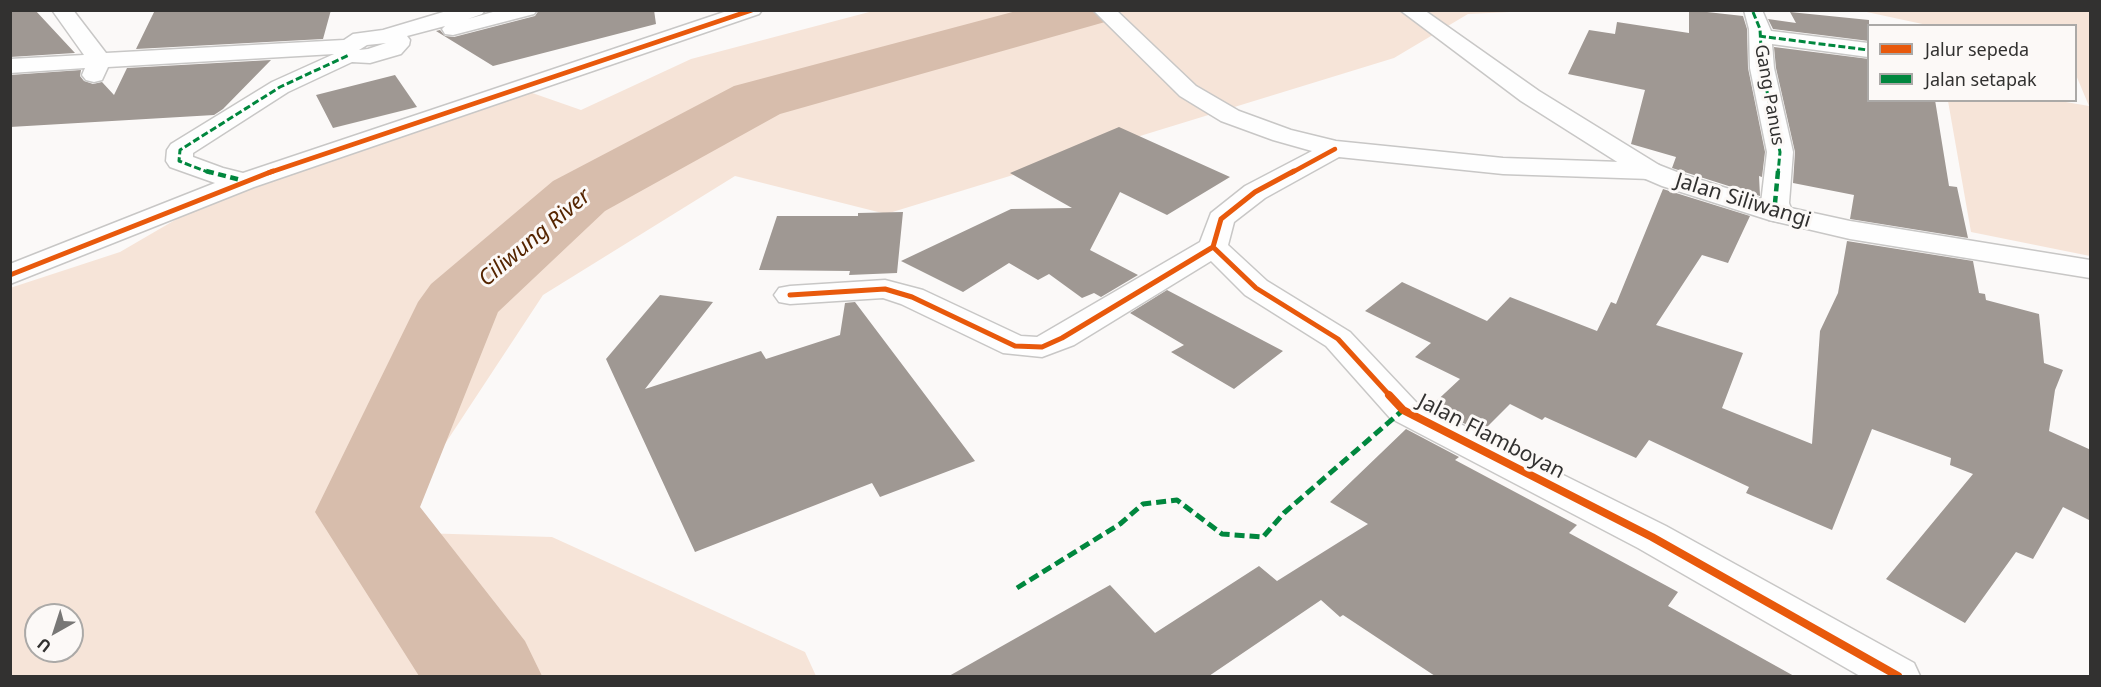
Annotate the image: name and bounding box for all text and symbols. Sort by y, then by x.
legend [1867,24,2077,102]
text: Jalur sepeda [1925,37,2029,61]
street label: Gang Panus [1750,43,1788,147]
text: Jalan setapak [1925,67,2037,91]
street label: Jalan Siliwangi [1672,168,1814,234]
water label: Ciliwung River [474,184,596,292]
street label: Jalan Flamboyan [1413,389,1569,485]
north arrow [24,603,84,663]
text: U [32,633,56,658]

